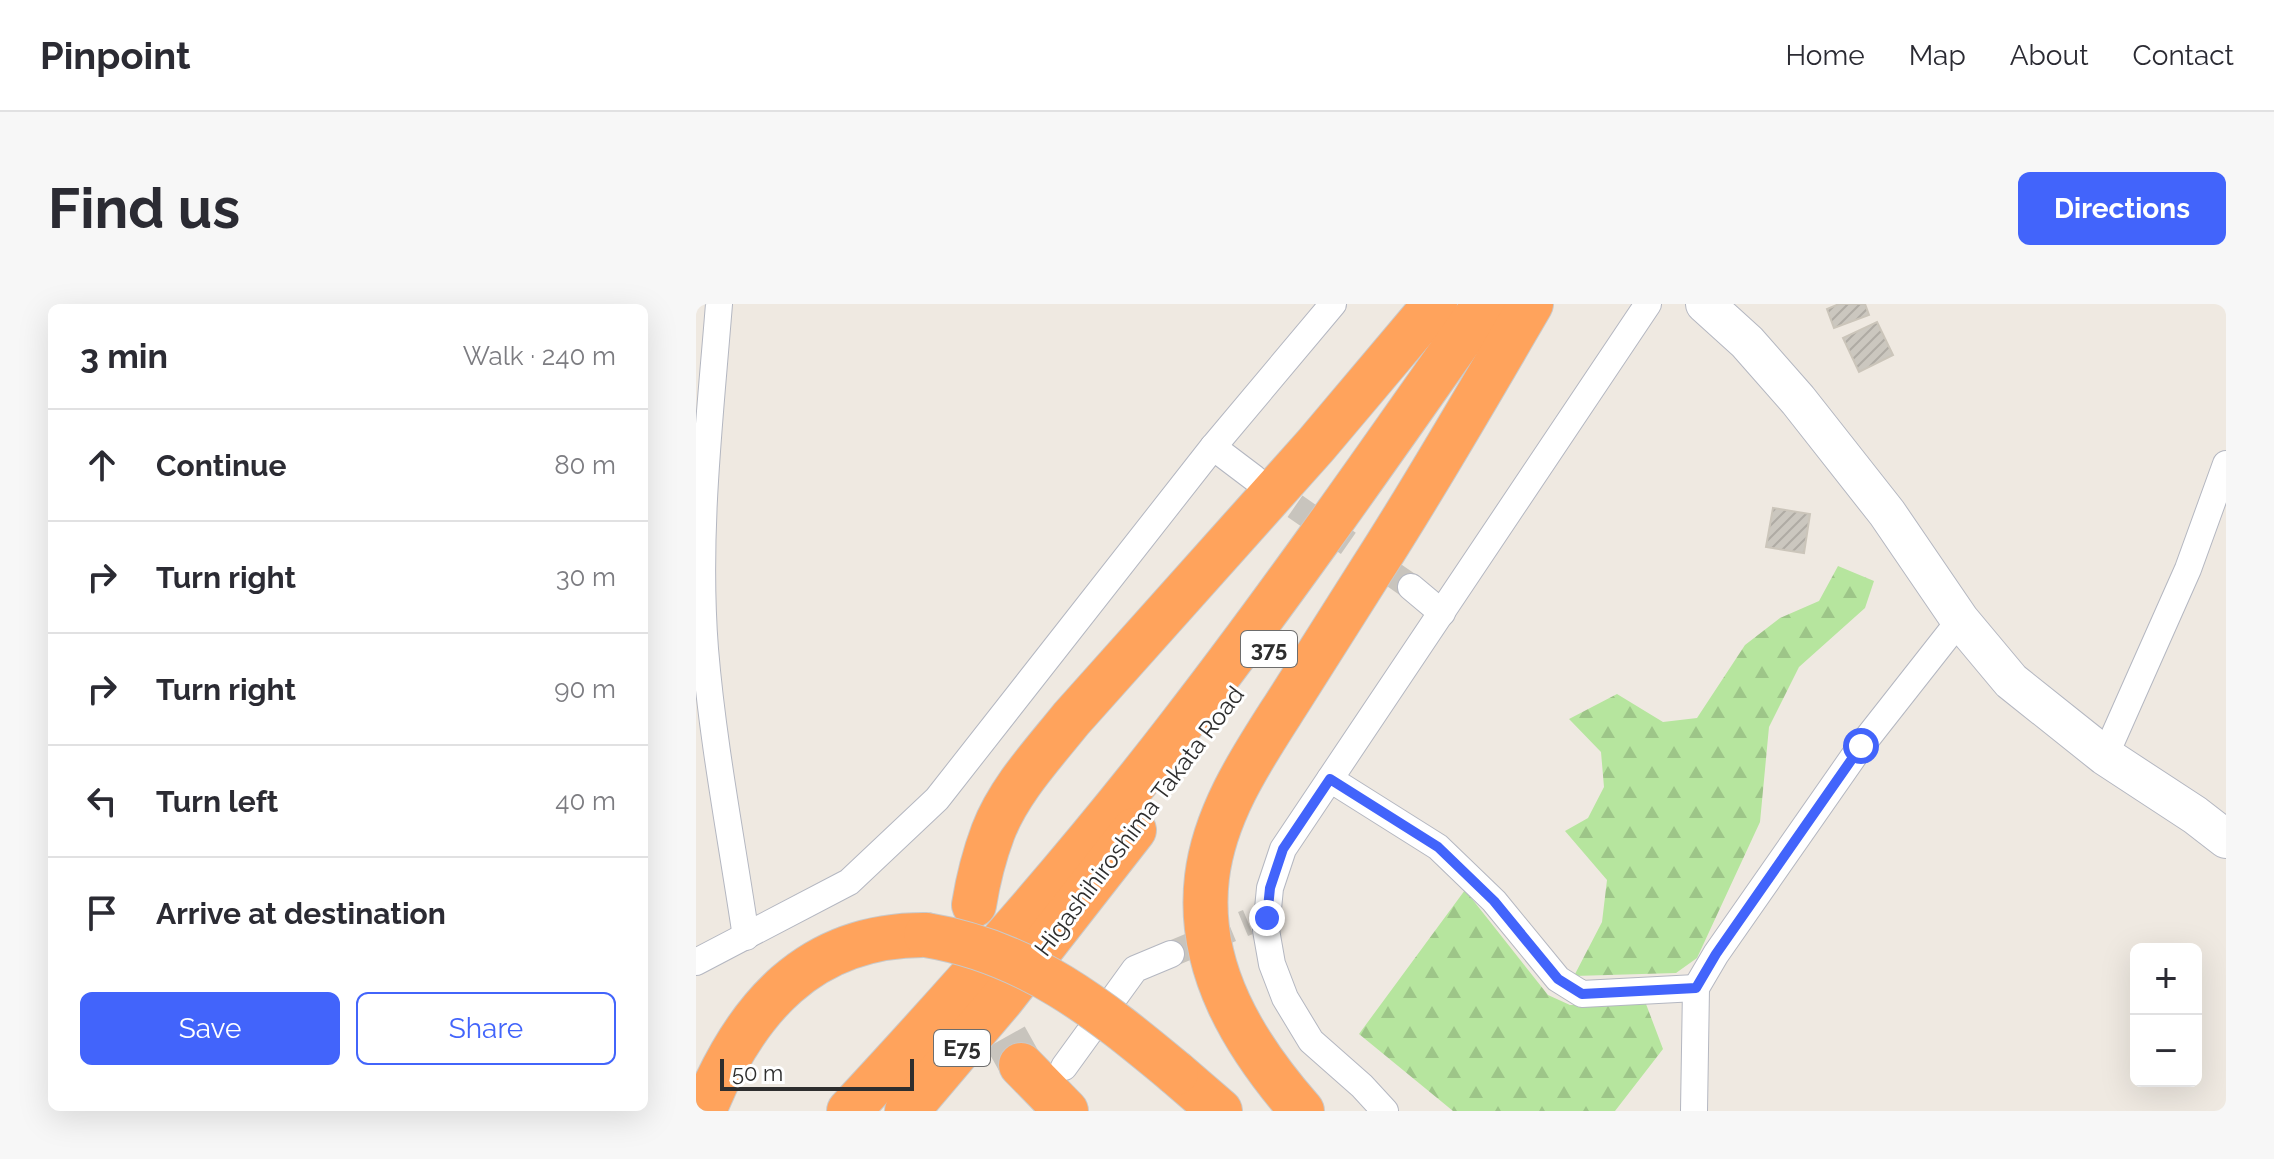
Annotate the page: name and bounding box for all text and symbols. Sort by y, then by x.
text: Pinpoint [40,33,191,78]
text: Home [1785,39,1865,72]
text: Map [1909,39,1966,72]
text: About [2010,39,2089,72]
text: Contact [2133,39,2234,72]
button: Directions [2018,172,2226,245]
text: Find us [48,175,240,241]
text: 3 min [80,336,168,376]
text: Walk · 240 m [463,341,616,371]
icon: ahead [80,443,124,487]
text: Continue [156,448,287,483]
text: 80 m [554,450,616,480]
icon: right [80,555,124,599]
text: Turn right [156,560,296,595]
text: 30 m [556,562,616,592]
road number: 375 [1241,631,1297,667]
icon: right [80,667,124,711]
text: Turn right [156,672,296,707]
text: 90 m [554,674,616,704]
street label: Higashihiroshima Takata Road [1028,680,1250,962]
route start [1843,728,1879,764]
icon: left [80,779,124,823]
text: Turn left [156,784,278,819]
text: 40 m [555,786,616,816]
icon: arrive [80,891,124,935]
text: Arrive at destination [156,896,446,931]
route end [1249,900,1285,936]
map controls [2130,943,2202,1087]
button: + [2130,943,2202,1015]
button: Save [80,992,340,1065]
button: Share [356,992,616,1065]
button: − [2130,1015,2202,1087]
road number: E75 [934,1030,990,1066]
scale bar [720,1055,914,1091]
text: 50 m [732,1060,783,1086]

